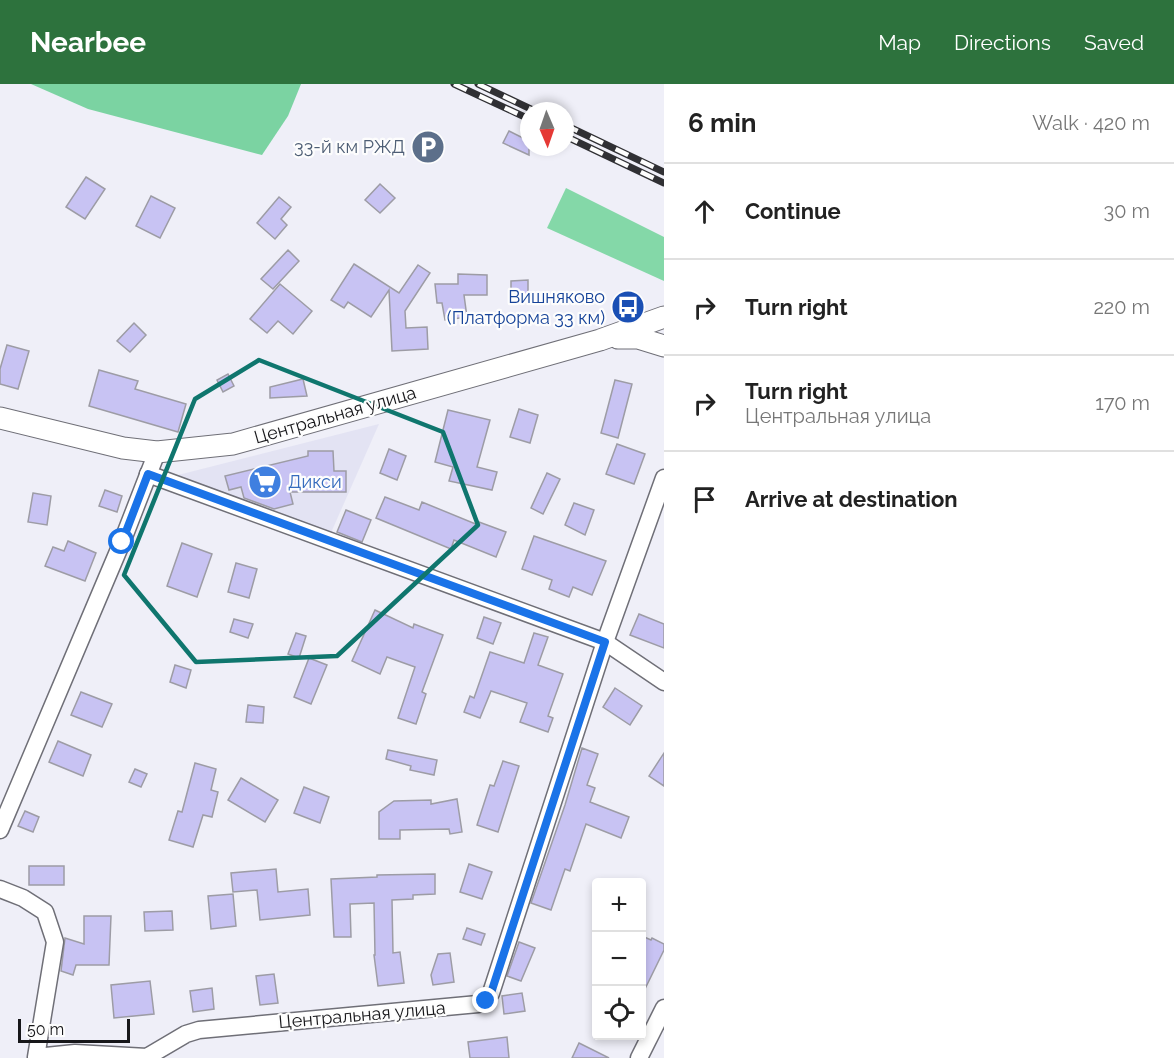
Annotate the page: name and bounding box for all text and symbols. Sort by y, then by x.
text: Nearbee [30,26,146,59]
text: Map [878,30,921,55]
text: Directions [954,30,1051,55]
text: Saved [1084,30,1144,55]
north arrow [520,102,574,156]
text: 6 min [688,108,757,138]
text: Walk · 420 m [1032,111,1150,135]
parking icon: 33-й км РЖД [410,129,446,165]
place label: 33-й км РЖД [294,136,405,157]
icon: ahead [688,195,721,228]
text: Continue [745,198,841,224]
text: 30 m [1104,199,1150,223]
place label: Вишняково (Платформа 33 км) [447,286,605,328]
bus stop icon: Вишняково (Платформа 33 км) [610,289,646,325]
icon: right [688,291,721,324]
text: Turn right [745,294,848,320]
text: 220 m [1093,295,1150,319]
text: Turn right [745,378,848,404]
street label: Центральная улица [251,381,418,448]
icon: right [688,387,721,420]
text: 170 m [1095,391,1150,415]
text: Центральная улица [745,404,931,428]
supermarket icon: Дикси [247,464,283,500]
place label: Дикси [288,471,342,492]
icon: arrive [688,483,721,516]
text: Arrive at destination [745,486,958,512]
route start [108,528,134,554]
map controls [592,878,646,1040]
button: + [592,878,646,932]
button: − [592,932,646,986]
button: locate [592,986,646,1040]
route end [472,987,498,1013]
street label: Центральная улица [278,997,446,1032]
scale bar [18,1016,130,1044]
text: 50 m [27,1020,64,1039]

